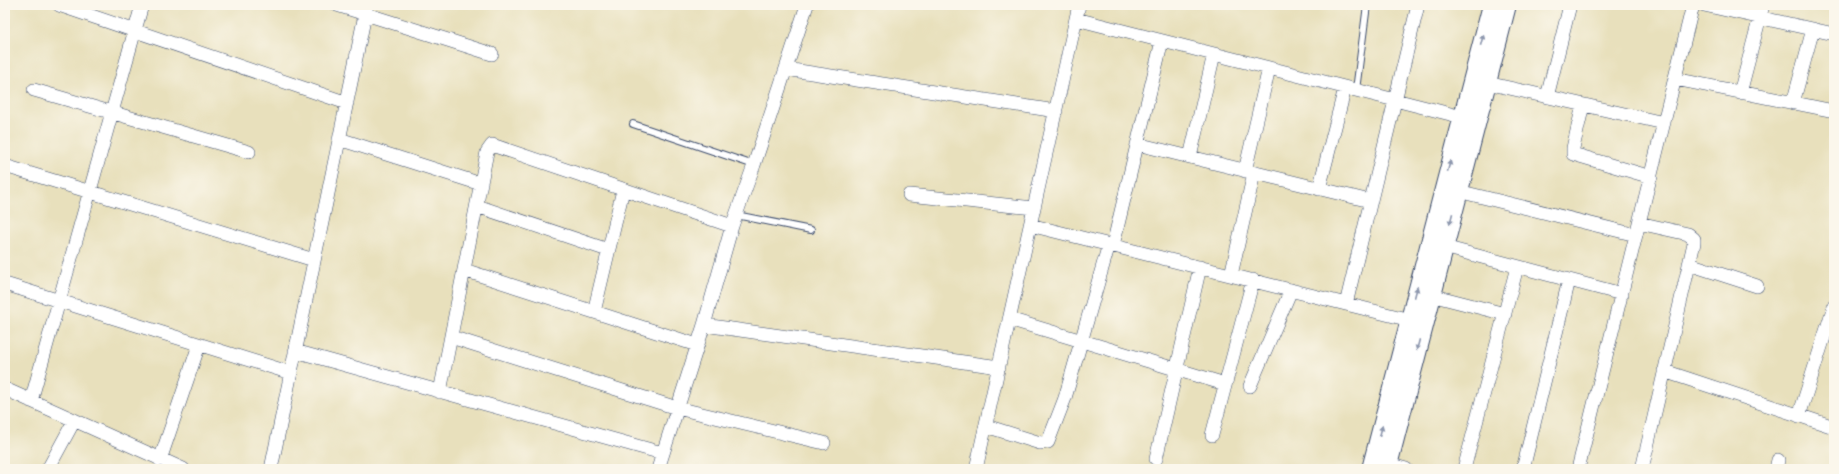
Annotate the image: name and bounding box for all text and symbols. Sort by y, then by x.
one-way arrow [1480,34,1486,46]
one-way arrow [1447,160,1453,172]
one-way arrow [1448,213,1454,225]
one-way arrow [1414,285,1420,298]
one-way arrow [1415,339,1421,351]
one-way arrow [1378,425,1384,437]

